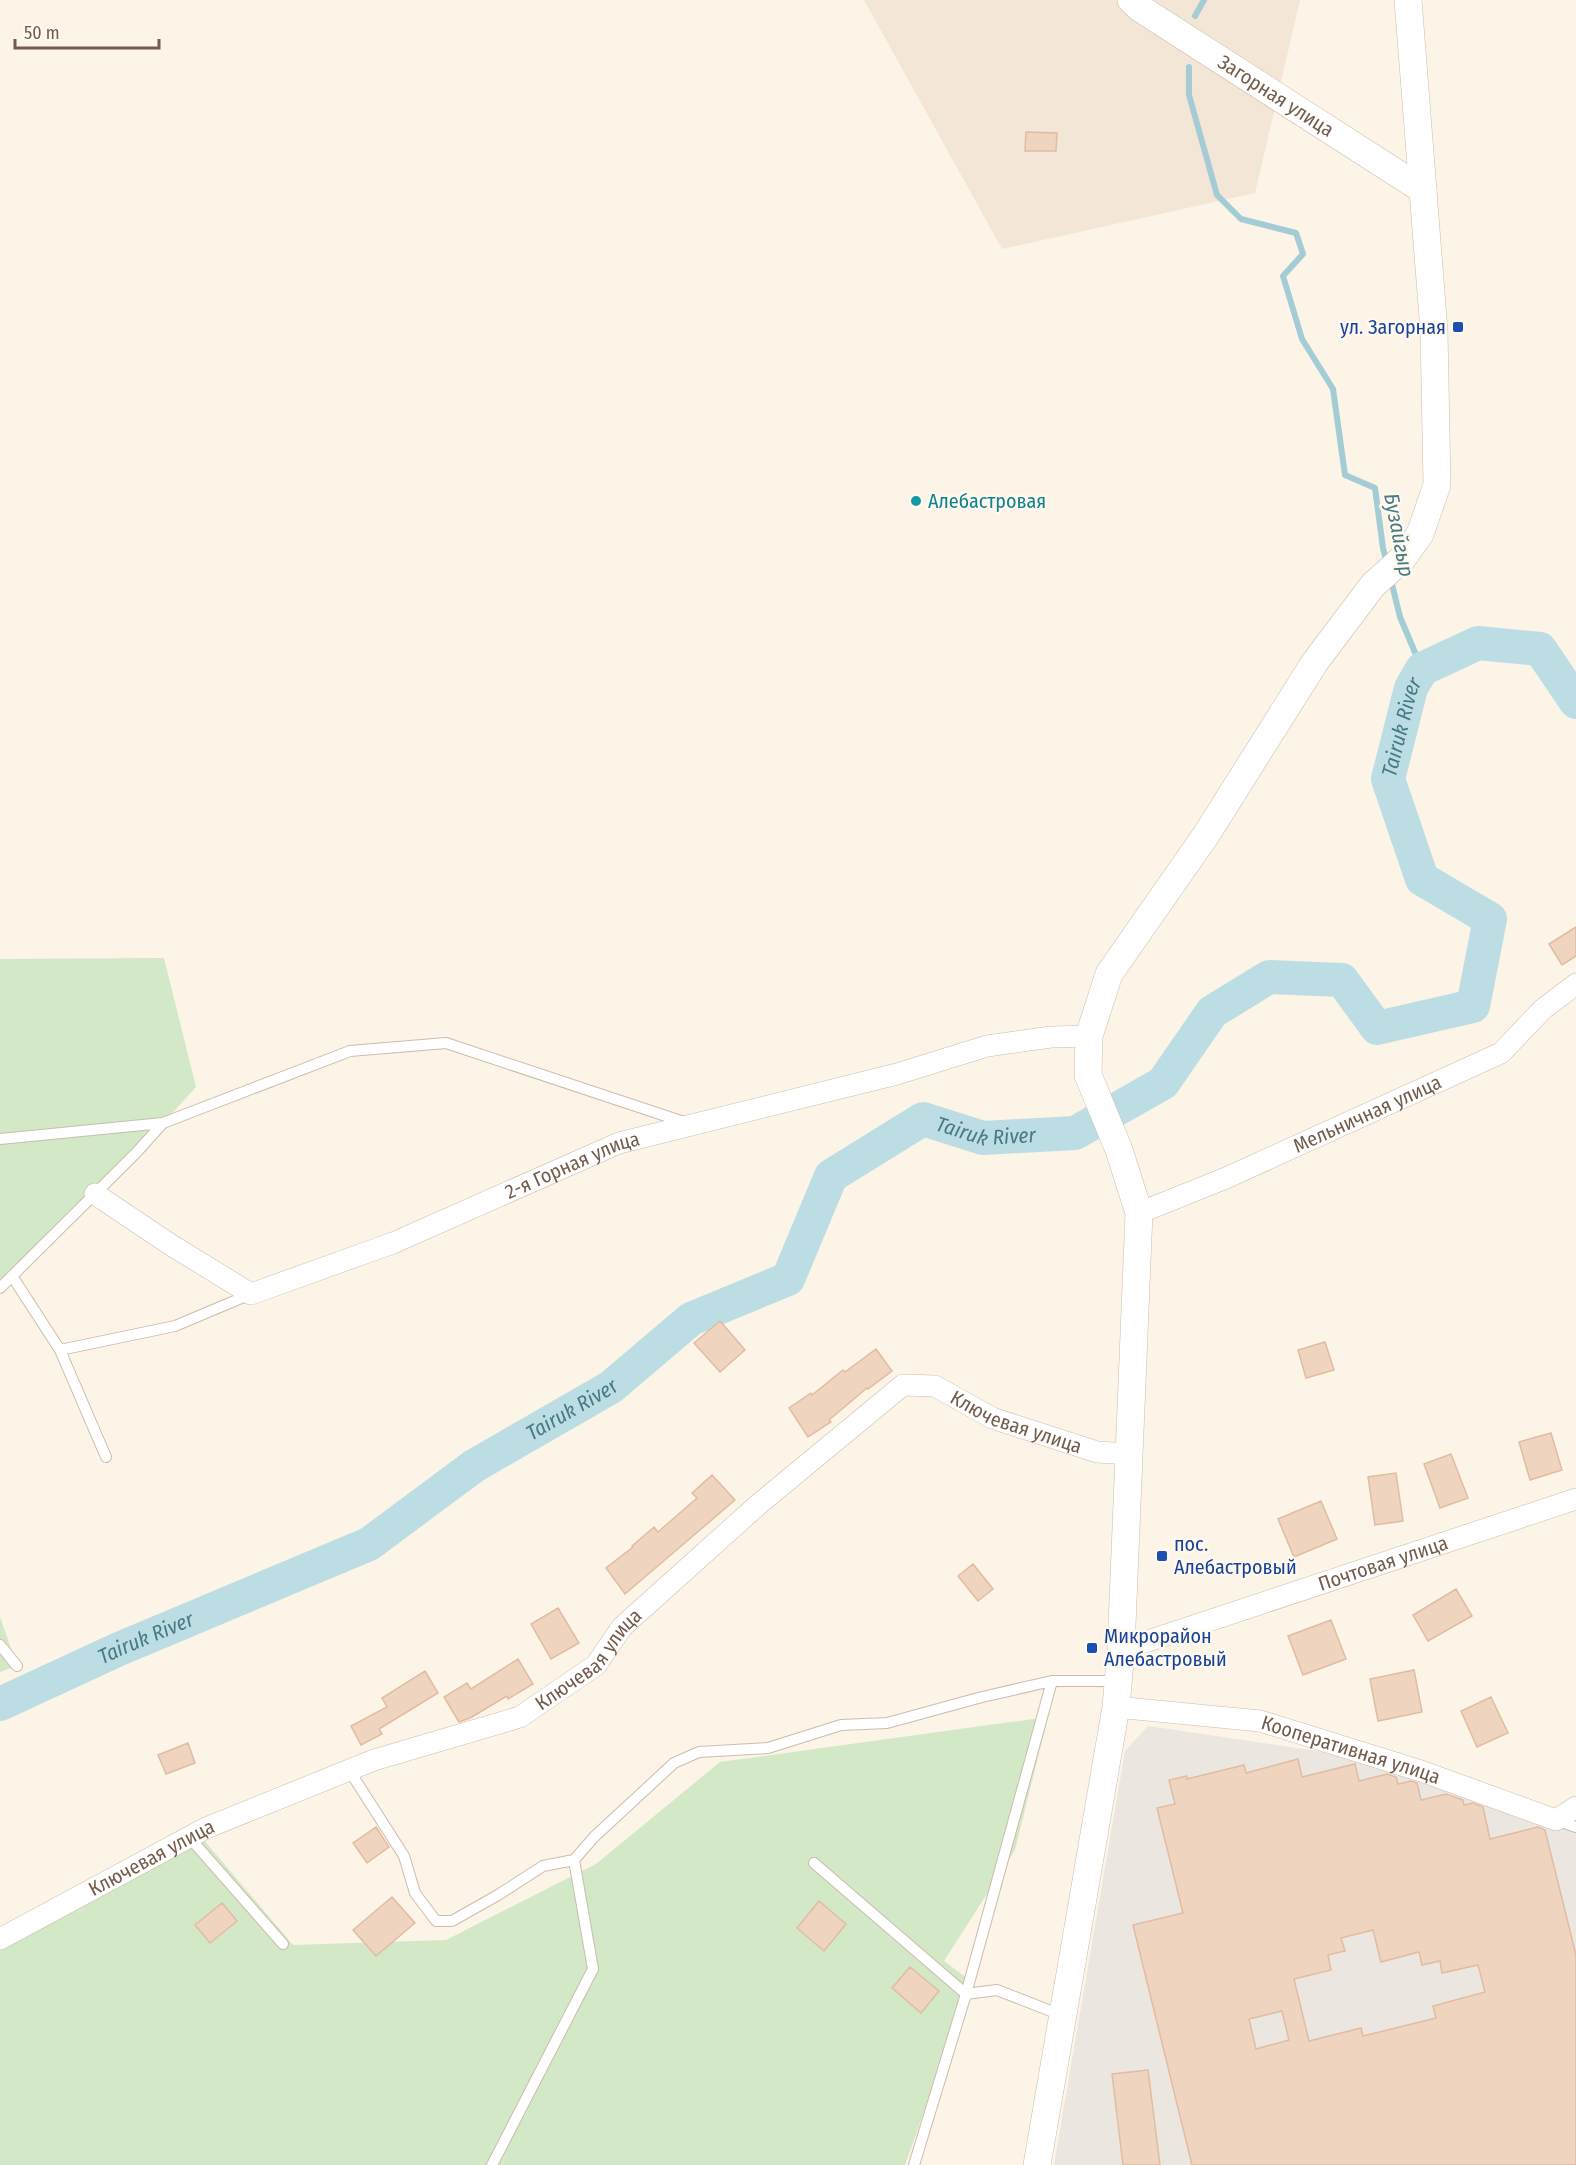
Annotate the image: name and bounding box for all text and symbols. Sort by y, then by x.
scale bar [15,12,159,50]
text: 50 m [24,22,60,44]
street label: Загорная улица [1214,50,1339,142]
place label: ул. Загорная [1340,315,1446,339]
marker: ул. Загорная [1451,320,1465,334]
place label: Алебастровая [928,489,1046,513]
water label: Бузайгыр [1378,491,1420,579]
marker: Алебастровая [909,494,923,508]
water label: Tairuk River [1376,672,1428,779]
street label: Мельничная улица [1290,1070,1445,1158]
water label: Tairuk River [933,1111,1037,1152]
street label: 2-я Горная улица [501,1126,642,1204]
water label: Tairuk River [521,1373,624,1446]
street label: Ключевая улица [946,1385,1085,1458]
street label: Почтовая улица [1315,1530,1451,1596]
place label: пос. Алебастровый [1174,1532,1297,1579]
marker: пос. Алебастровый [1155,1549,1169,1563]
street label: Ключевая улица [530,1603,646,1715]
water label: Tairuk River [94,1606,198,1670]
place label: Микрорайон Алебастровый [1104,1624,1227,1671]
marker: Микрорайон Алебастровый [1085,1641,1099,1655]
street label: Кооперативная улица [1259,1710,1444,1789]
street label: Ключевая улица [84,1814,218,1901]

